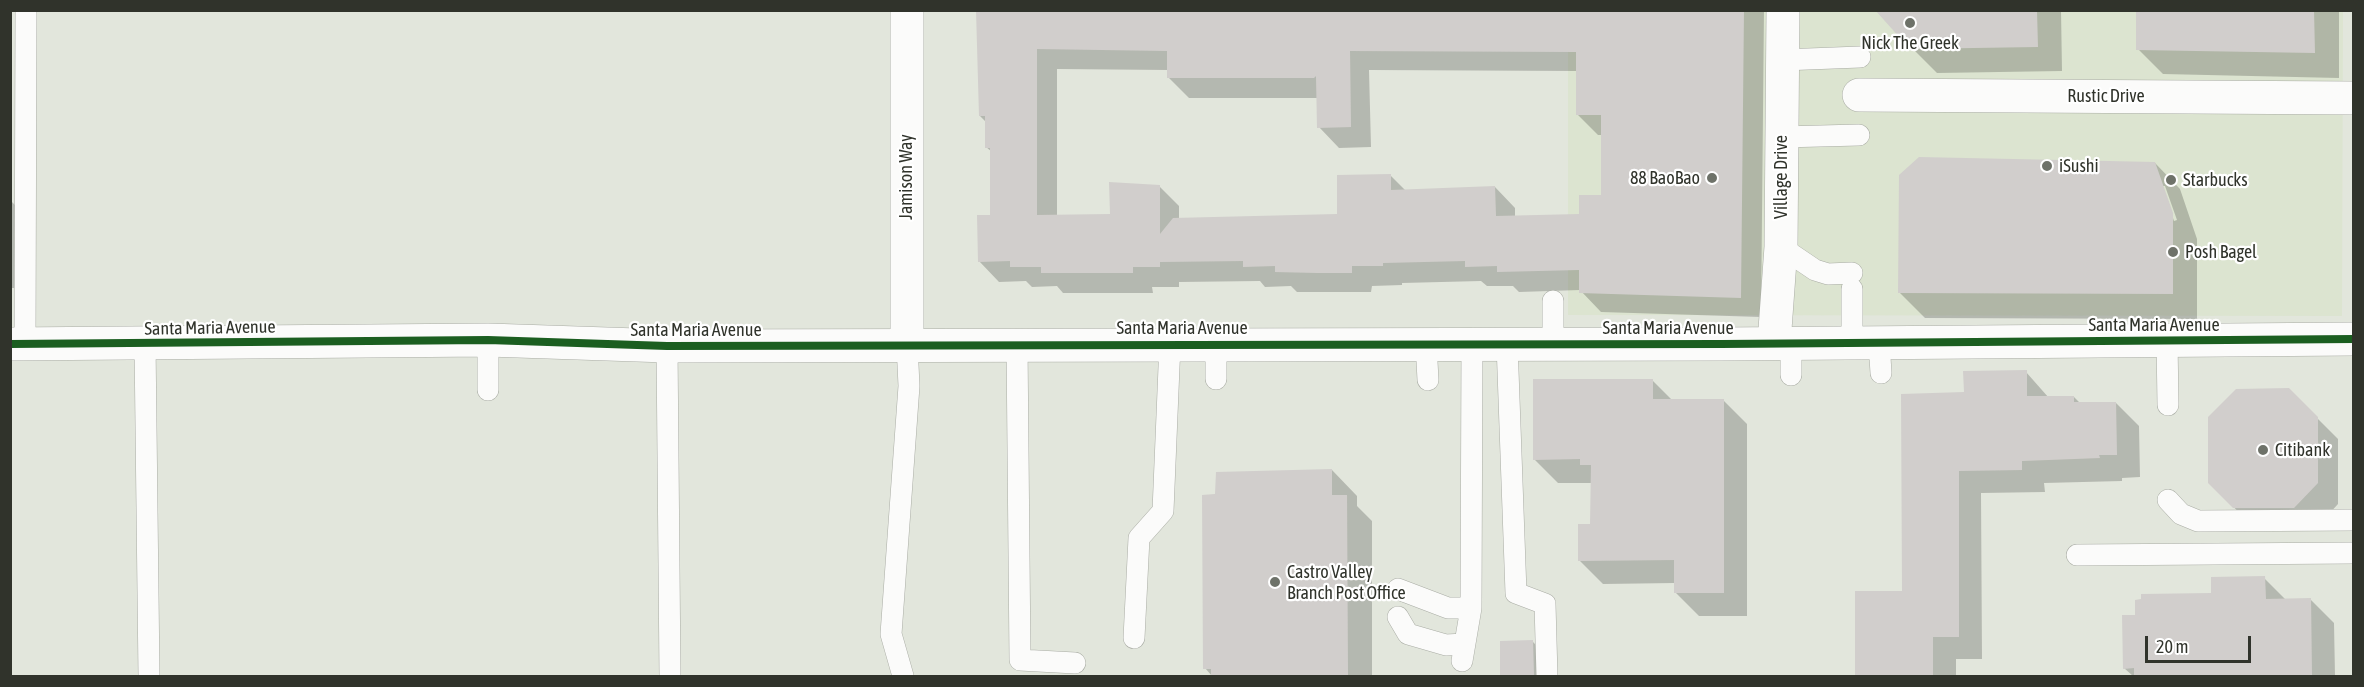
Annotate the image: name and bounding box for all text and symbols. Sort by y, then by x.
marker: Nick The Greek [1903,16,1917,30]
place label: Nick The Greek [1861,32,1959,54]
street label: Rustic Drive [2067,85,2145,107]
street label: Jamison Way [895,134,917,220]
street label: Village Drive [1770,135,1792,219]
place label: iSushi [2059,155,2099,177]
marker: iSushi [2040,159,2054,173]
place label: 88 BaoBao [1630,167,1700,189]
place label: Starbucks [2183,169,2248,191]
marker: 88 BaoBao [1705,171,1719,185]
marker: Starbucks [2164,173,2178,187]
place label: Posh Bagel [2185,241,2257,263]
marker: Posh Bagel [2166,245,2180,259]
street label: Santa Maria Avenue [2088,314,2220,336]
street label: Santa Maria Avenue [144,316,276,340]
street label: Santa Maria Avenue [1116,317,1248,339]
street label: Santa Maria Avenue [1602,317,1734,339]
street label: Santa Maria Avenue [630,319,762,341]
place label: Citibank [2275,439,2330,461]
marker: Citibank [2256,443,2270,457]
place label: Castro Valley Branch Post Office [1287,561,1406,604]
marker: Castro Valley Branch Post Office [1268,575,1282,589]
scale bar [2148,624,2254,662]
text: 20 m [2156,636,2188,657]

